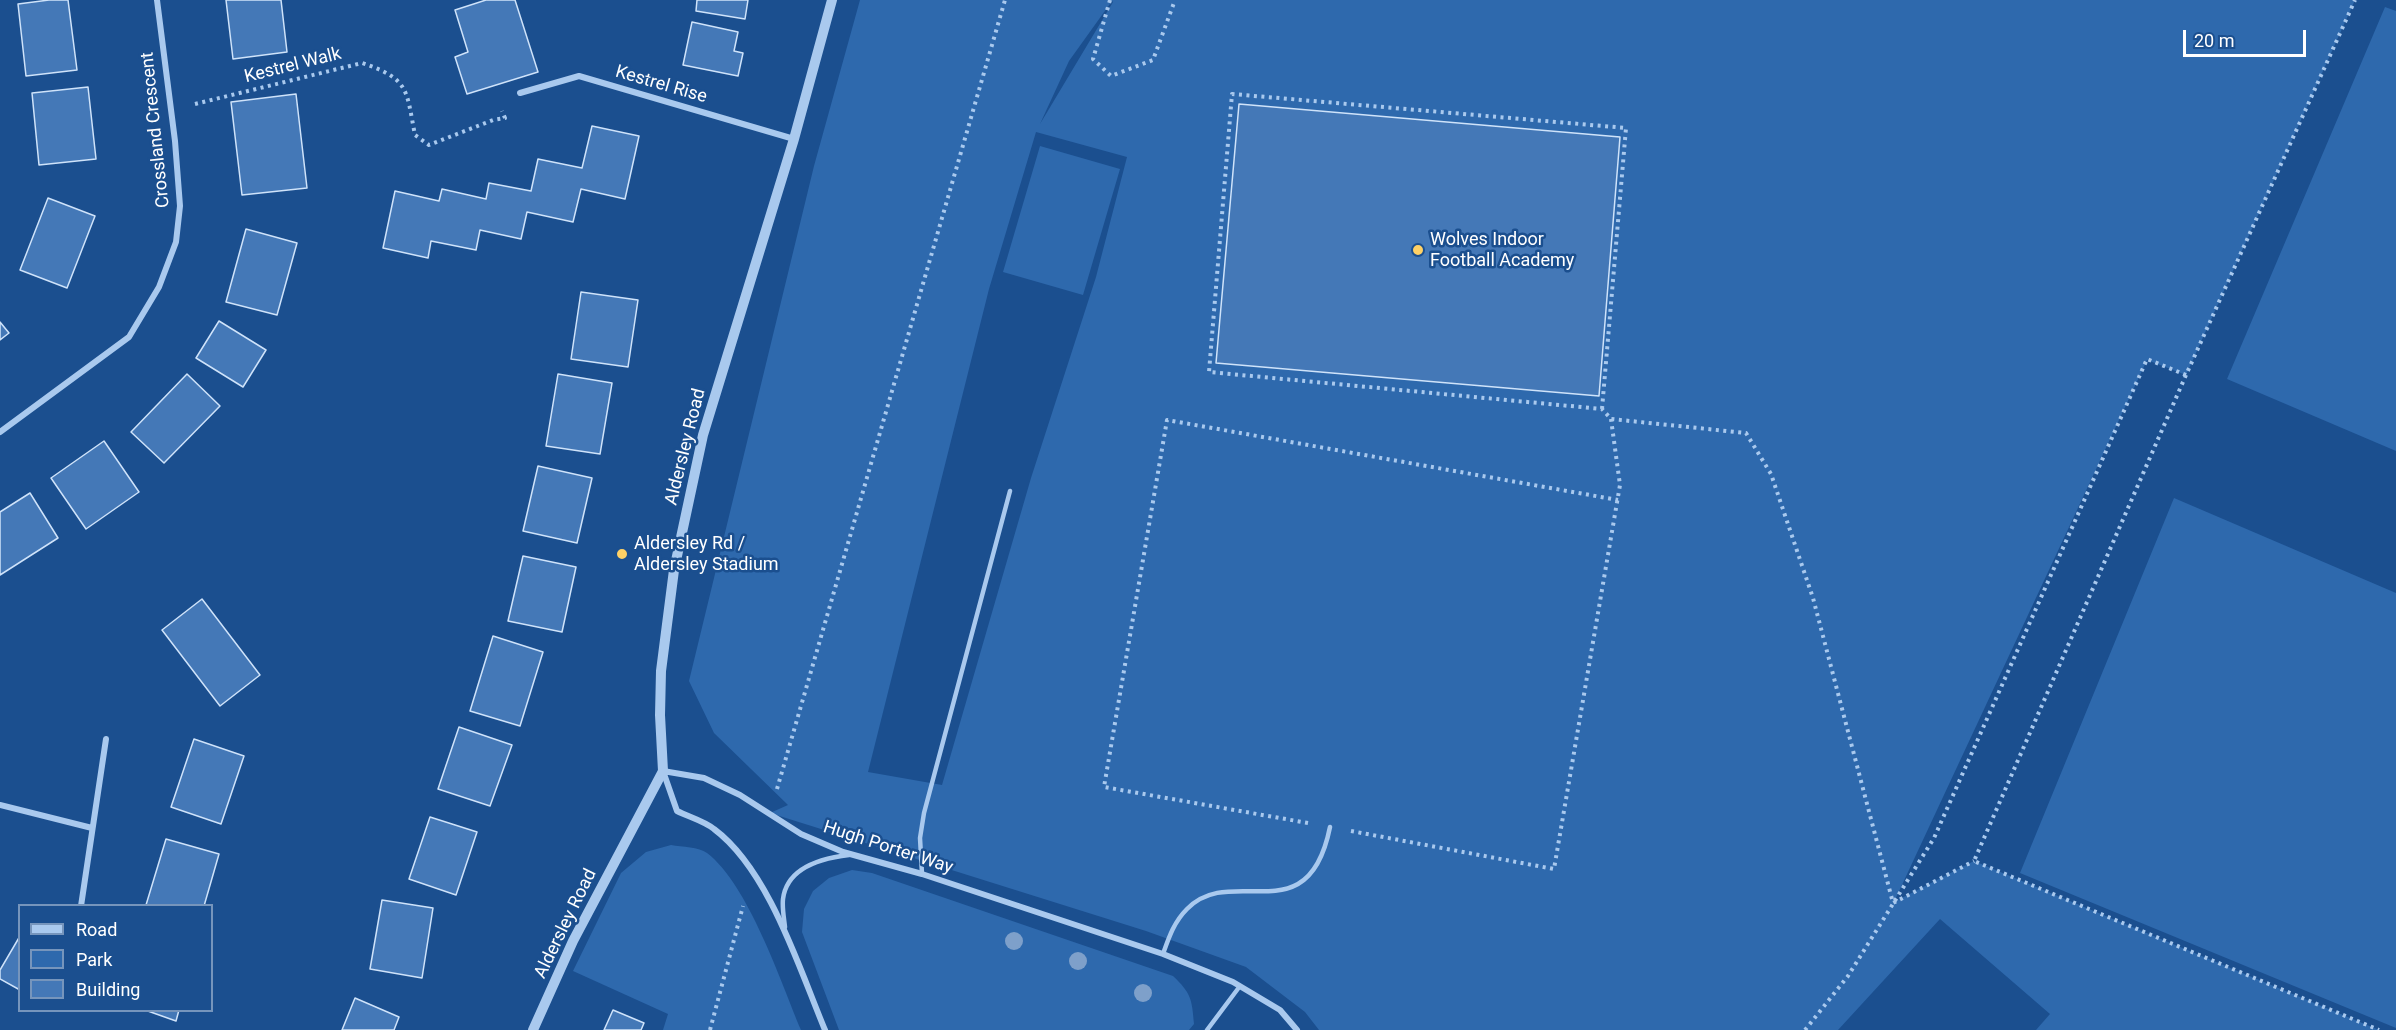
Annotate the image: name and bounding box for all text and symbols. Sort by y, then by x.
scale bar [2186,18,2309,56]
text: 20 m [2194,30,2234,51]
street label: Kestrel Walk [242,44,344,88]
street label: Crossland Crescent [137,51,175,209]
street label: Kestrel Rise [613,62,709,108]
place label: Wolves Indoor Football Academy [1430,229,1574,272]
marker: Wolves Indoor Football Academy [1411,243,1425,257]
street label: Aldersley Road [661,387,711,507]
place label: Aldersley Rd / Aldersley Stadium [634,533,779,576]
marker: Aldersley Rd / Aldersley Stadium [615,547,629,561]
street label: Hugh Porter Way [820,817,956,879]
street label: Aldersley Road [530,866,602,982]
legend [18,904,213,1012]
text: Road [76,919,117,940]
text: Park [76,949,112,970]
text: Building [76,979,140,1000]

